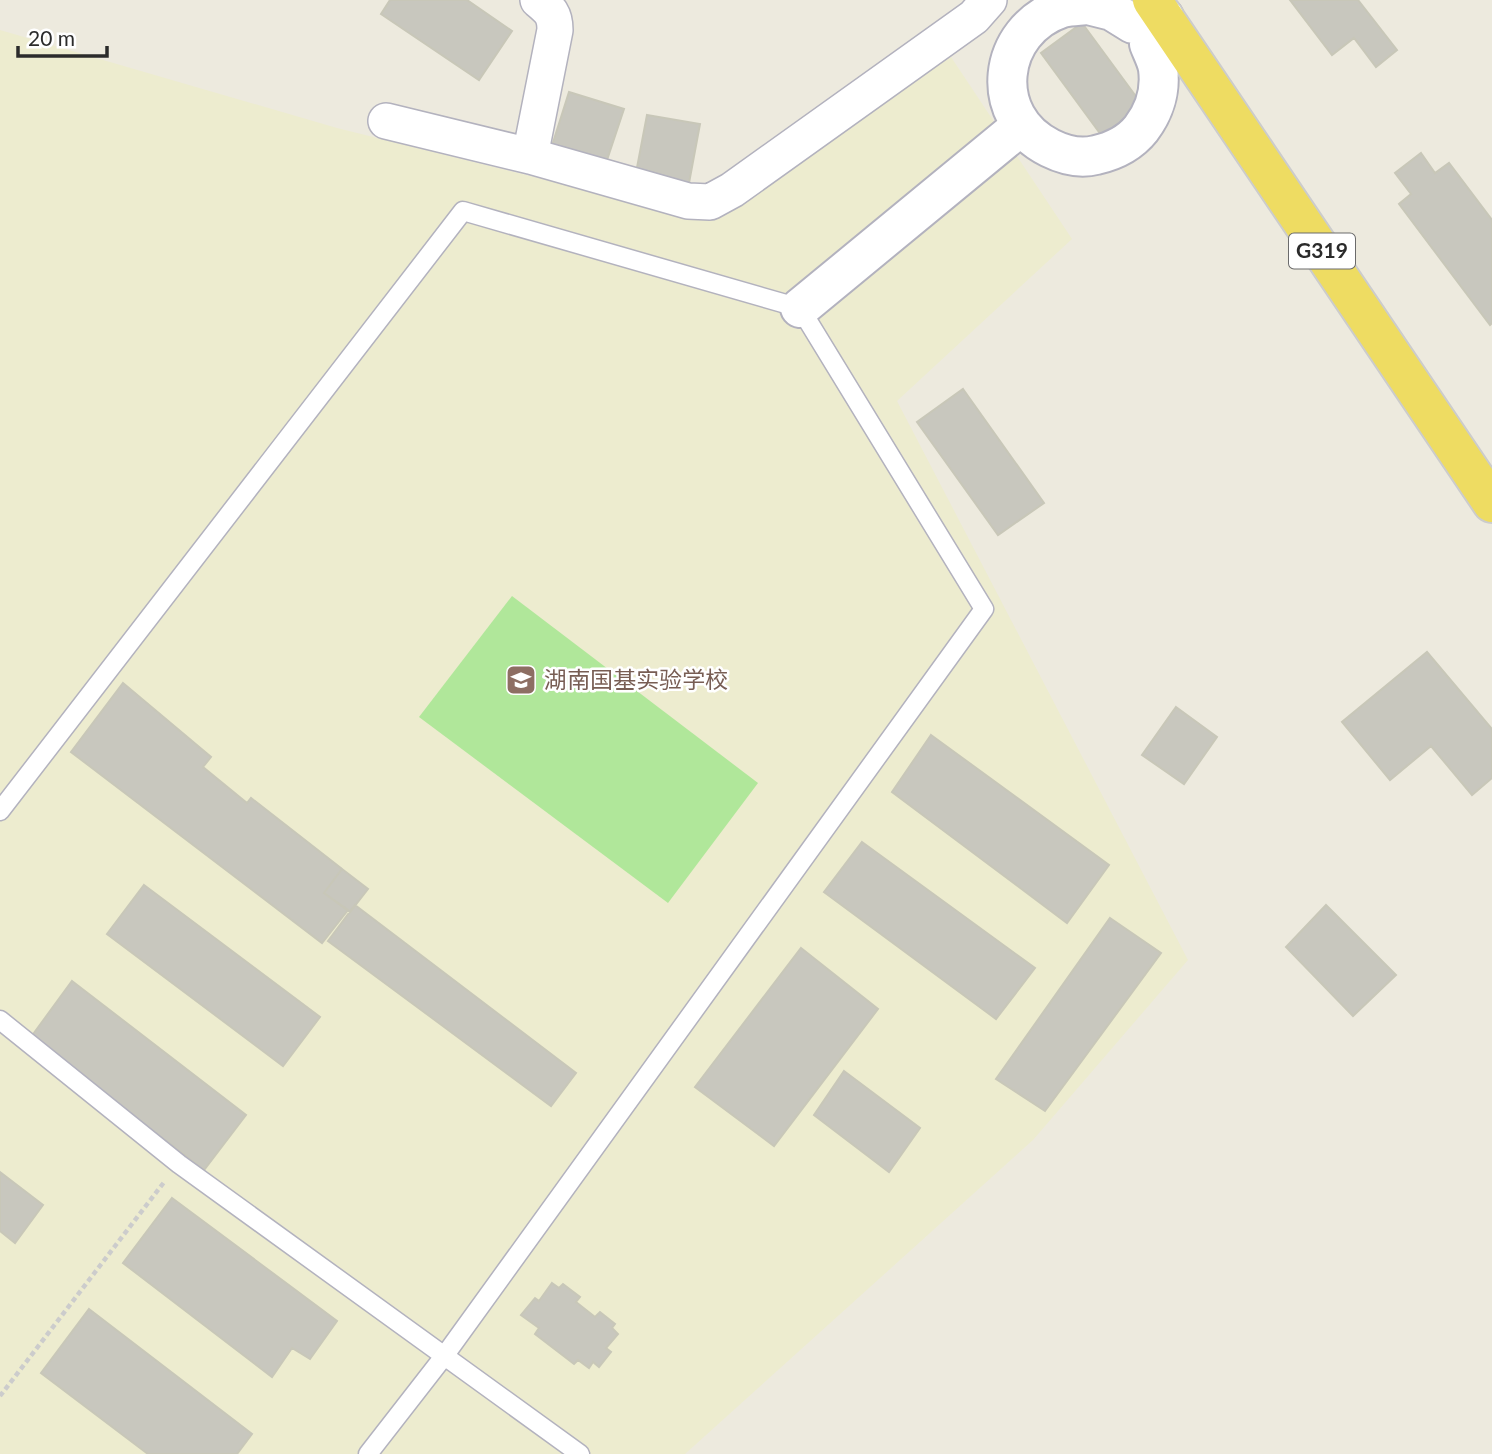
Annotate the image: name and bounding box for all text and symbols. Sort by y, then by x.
scale bar [18,14,107,58]
text: 20 m [28,25,75,50]
road number: G319 [1289,233,1355,268]
school or university icon: 湖南国基实验学校 [504,663,538,697]
place label: 湖南国基实验学校 [544,665,728,693]

